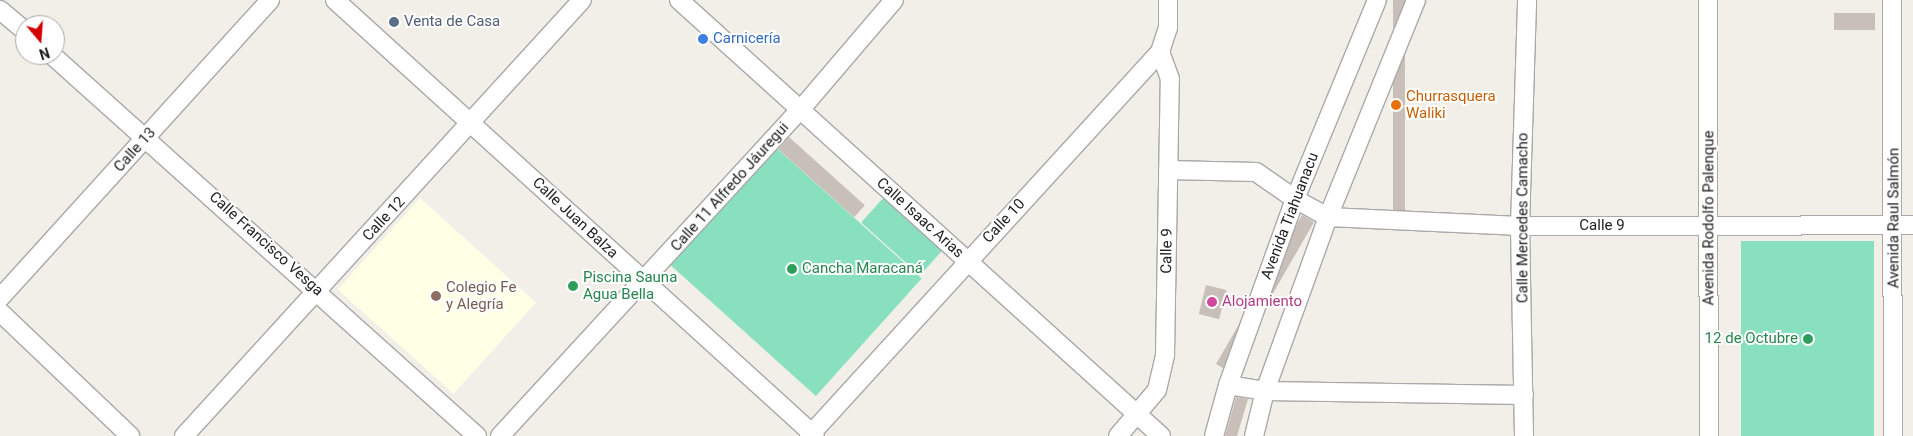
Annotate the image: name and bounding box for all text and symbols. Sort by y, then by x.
place label: Venta de Casa [404,13,500,31]
north arrow [15,15,65,65]
marker: Venta de Casa [388,16,400,28]
place label: Carnicería [713,30,781,48]
marker: Carnicería [697,33,709,45]
text: N [37,44,52,62]
place label: Churrasquera Waliki [1406,87,1496,122]
marker: Churrasquera Waliki [1390,99,1402,111]
street label: Calle 11 Alfredo Jáuregui [667,119,793,255]
street label: Calle 13 [110,124,160,176]
street label: Avenida Rodolfo Palenque [1700,131,1718,305]
street label: Calle Mercedes Camacho [1514,133,1532,303]
street label: Avenida Raul Salmón [1885,148,1903,288]
street label: Avenida Tiahuanacu [1257,150,1323,282]
street label: Calle Juan Balza [529,174,621,262]
street label: Calle Isaac Arias [873,174,967,262]
street label: Calle Francisco Vesga [205,188,327,300]
street label: Calle 12 [359,193,409,245]
street label: Calle 10 [979,195,1029,247]
street label: Calle 9 [1579,217,1625,235]
street label: Calle 9 [1158,228,1176,274]
place label: Cancha Maracaná [802,260,923,278]
marker: Cancha Maracaná [786,263,798,275]
place label: Piscina Sauna Agua Bella [583,268,677,303]
place label: Colegio Fe y Alegría [446,278,516,313]
marker: Piscina Sauna Agua Bella [567,280,579,292]
marker: Colegio Fe y Alegría [430,290,442,302]
place label: Alojamiento [1222,293,1302,311]
marker: Alojamiento [1206,296,1218,308]
place label: 12 de Octubre [1705,330,1798,348]
marker: 12 de Octubre [1802,333,1814,345]

